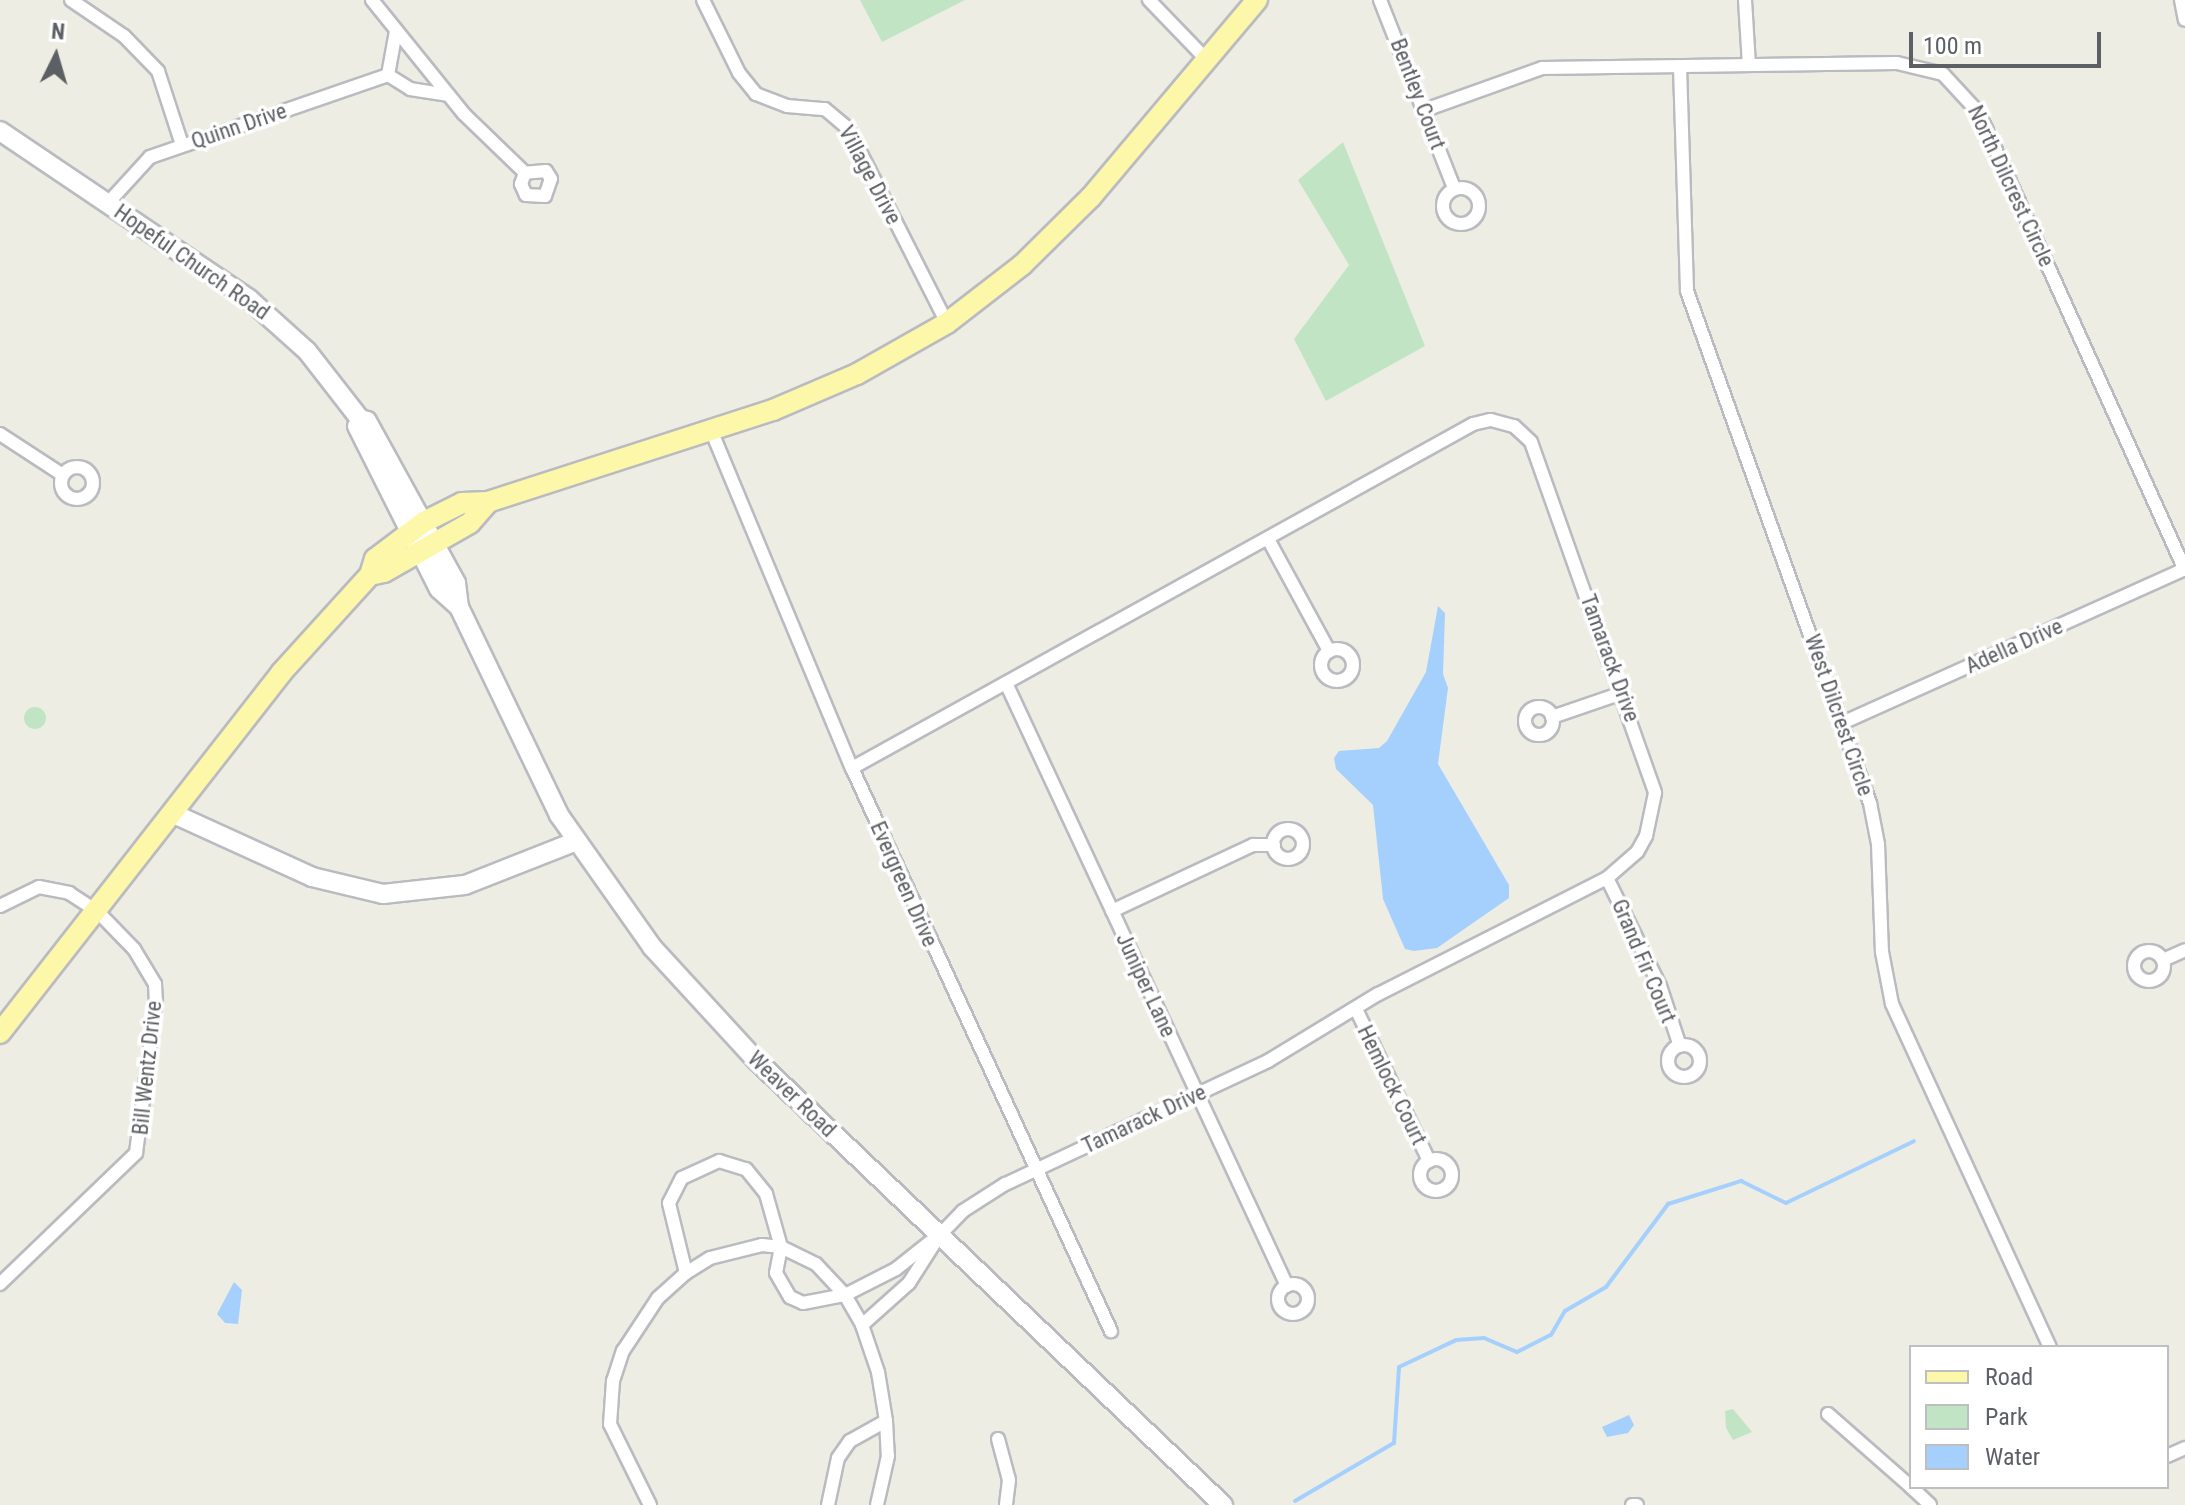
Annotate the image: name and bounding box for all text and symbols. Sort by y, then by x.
north arrow [16,16,96,96]
scale bar [1913,16,2105,66]
text: N [50,19,66,45]
text: 100 m [1923,32,1982,60]
street label: Bentley Court [1385,35,1451,153]
street label: Quinn Drive [188,97,290,155]
street label: North Dilcrest Circle [1962,101,2060,271]
street label: Village Drive [833,121,907,229]
street label: Hopeful Church Road [109,198,275,326]
street label: Tamarack Drive [1575,591,1645,725]
street label: Adella Drive [1961,613,2067,679]
street label: West Dilcrest Circle [1799,631,1879,799]
street label: Evergreen Drive [865,817,943,951]
street label: Grand Fir Court [1606,895,1682,1027]
street label: Juniper Lane [1110,929,1182,1041]
street label: Bill Wentz Drive [127,1000,167,1136]
street label: Hemlock Court [1352,1021,1432,1149]
street label: Weaver Road [742,1045,842,1143]
street label: Tamarack Drive [1078,1079,1210,1159]
legend [1909,1345,2169,1489]
text: Road [1985,1363,2033,1391]
text: Park [1985,1403,2028,1431]
text: Water [1985,1443,2040,1471]

